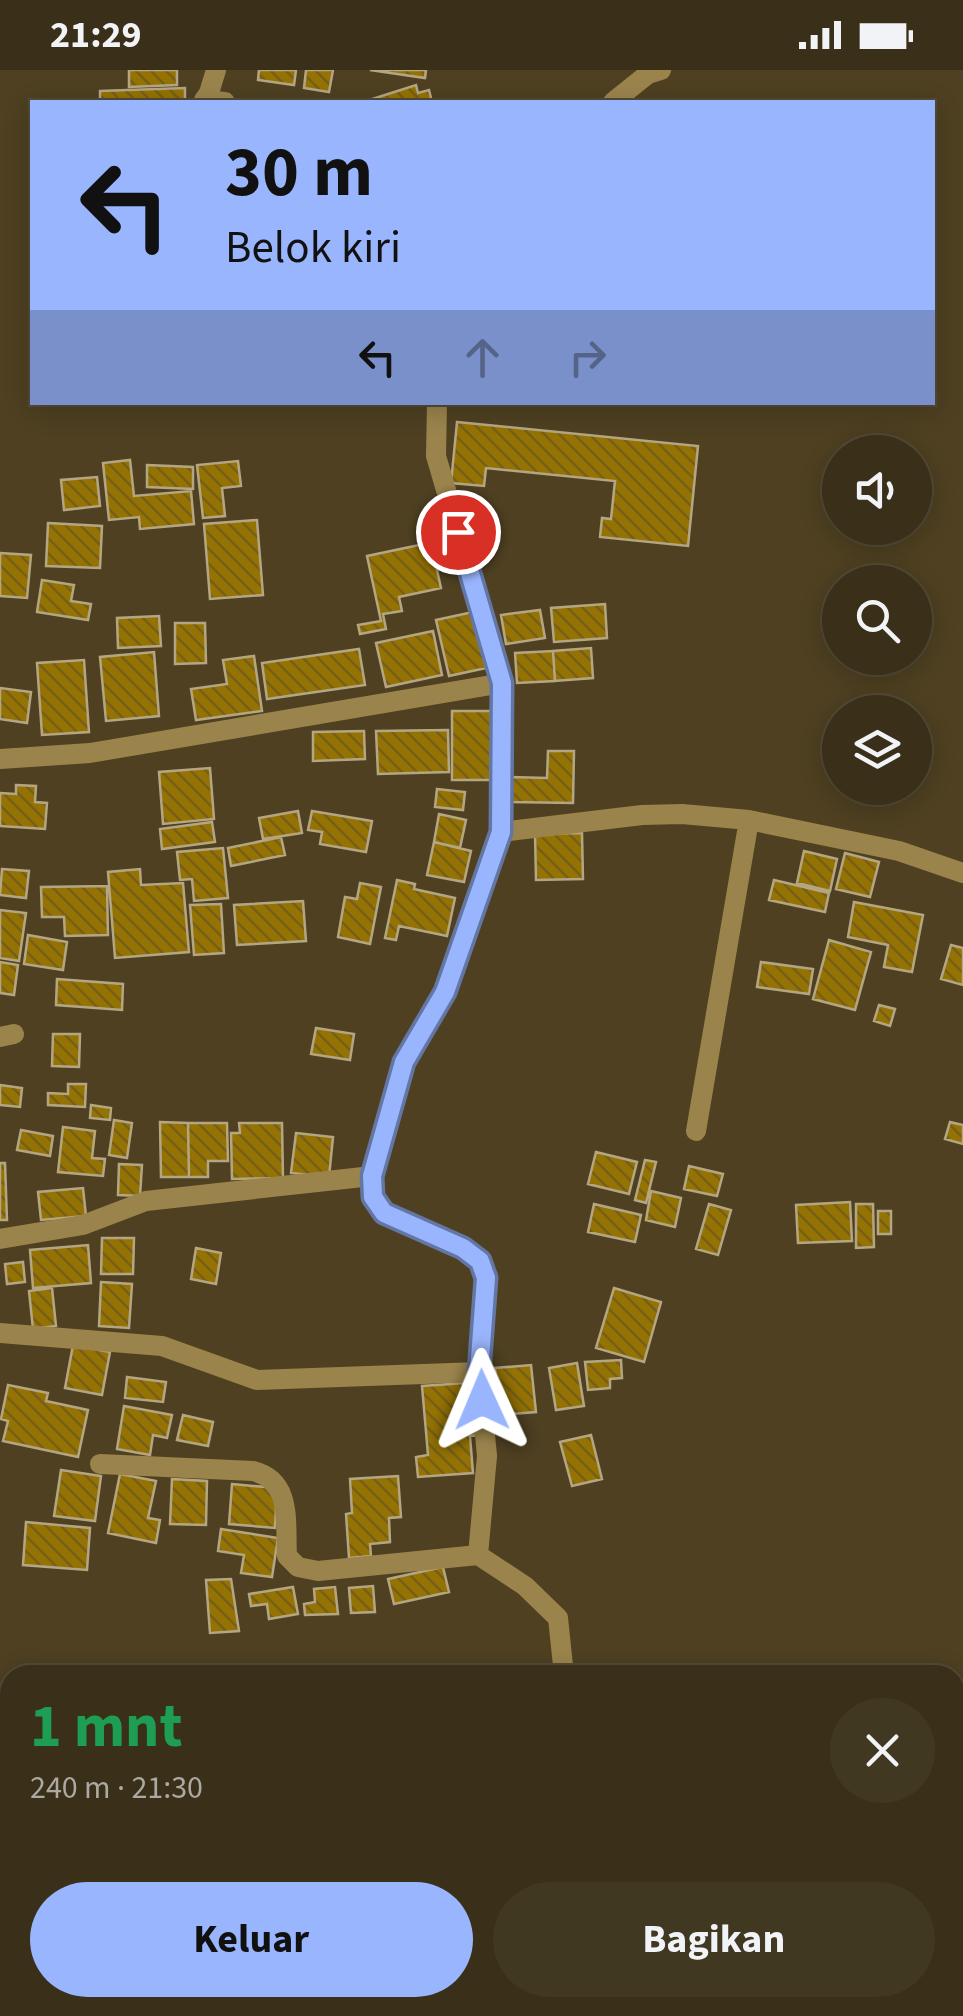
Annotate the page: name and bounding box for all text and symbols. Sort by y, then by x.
text: 21:29 [50,8,142,62]
text: 30 m [225,123,373,223]
icon: left [60,140,190,270]
text: Belok kiri [225,216,401,280]
icon: left [350,330,405,385]
icon: ahead [455,330,510,385]
icon: right [560,330,615,385]
map controls [822,435,932,805]
button: sound [822,435,932,545]
pin [416,490,501,575]
icon: arrive [431,505,486,560]
button: search [822,565,932,675]
button: layers [822,695,932,805]
position arrow [430,1348,534,1452]
text: 1 mnt [30,1685,182,1770]
button: close [830,1698,935,1803]
text: 240 m · 21:30 [30,1765,203,1811]
button: Keluar [30,1882,473,1997]
button: Bagikan [493,1882,935,1997]

